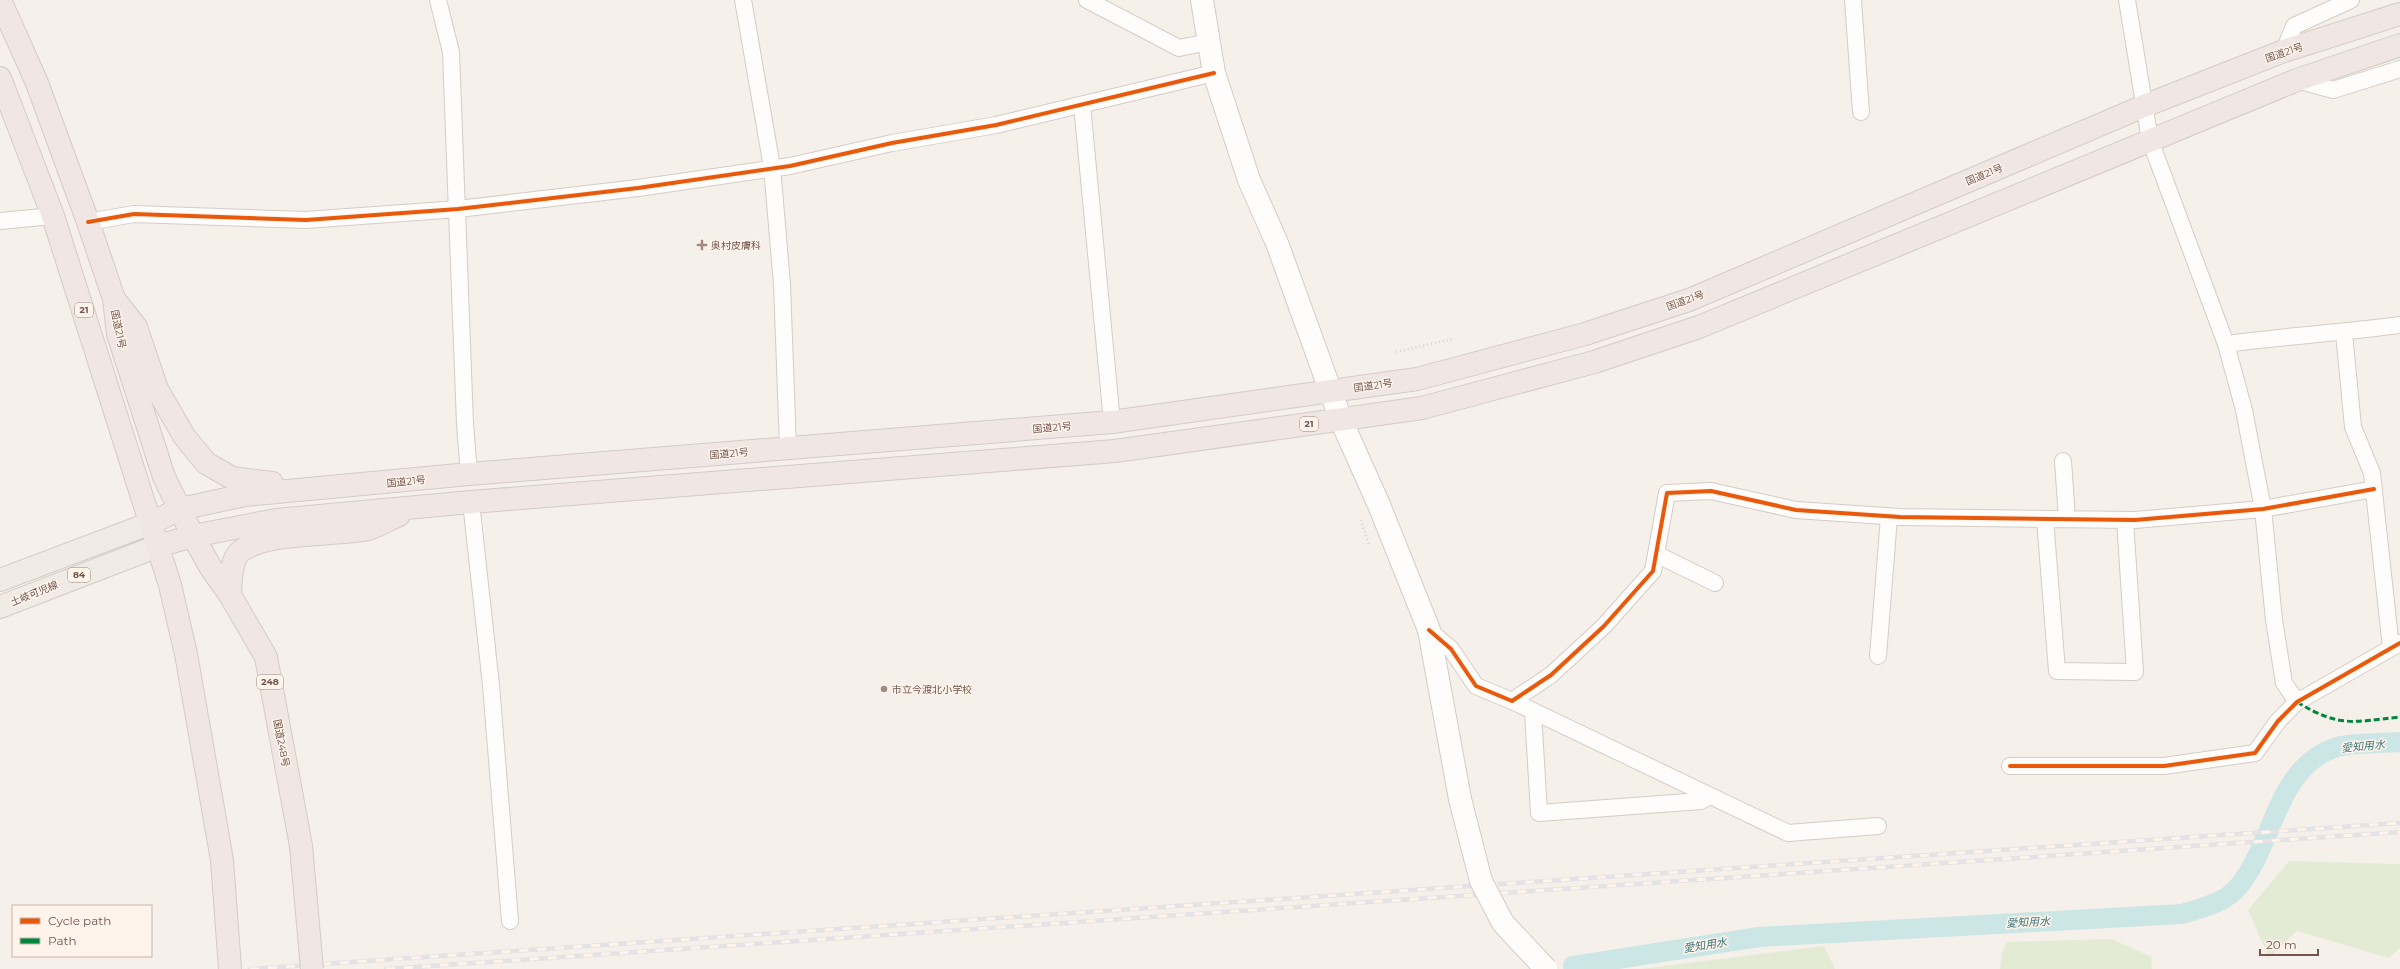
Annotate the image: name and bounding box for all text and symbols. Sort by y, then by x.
street label: 国道21号 [2263,40,2305,65]
street label: 国道21号 [1964,161,2005,188]
marker: 奥村皮膚科 [696,239,708,251]
place label: 奥村皮膚科 [711,239,761,252]
street label: 国道21号 [1664,288,1706,313]
road number: 21 [75,303,93,317]
street label: 国道21号 [108,309,129,350]
street label: 国道21号 [1353,376,1393,395]
road number: 21 [1300,417,1318,431]
street label: 国道21号 [1032,419,1072,436]
street label: 国道21号 [709,445,749,462]
street label: 国道21号 [386,473,426,490]
road number: 84 [68,568,90,582]
street label: 土岐可児線 [9,578,60,609]
road number: 248 [257,675,283,689]
place label: 市立今渡北小学校 [892,683,972,696]
marker: 市立今渡北小学校 [879,684,889,694]
street label: 国道248号 [270,718,293,768]
water label: 愛知用水 [2340,737,2387,755]
legend [12,905,152,957]
text: Cycle path [48,913,111,928]
water label: 愛知用水 [2006,914,2051,930]
scale bar [2260,931,2318,957]
text: Path [48,933,77,948]
water label: 愛知用水 [1682,934,1729,955]
text: 20 m [2266,937,2297,952]

